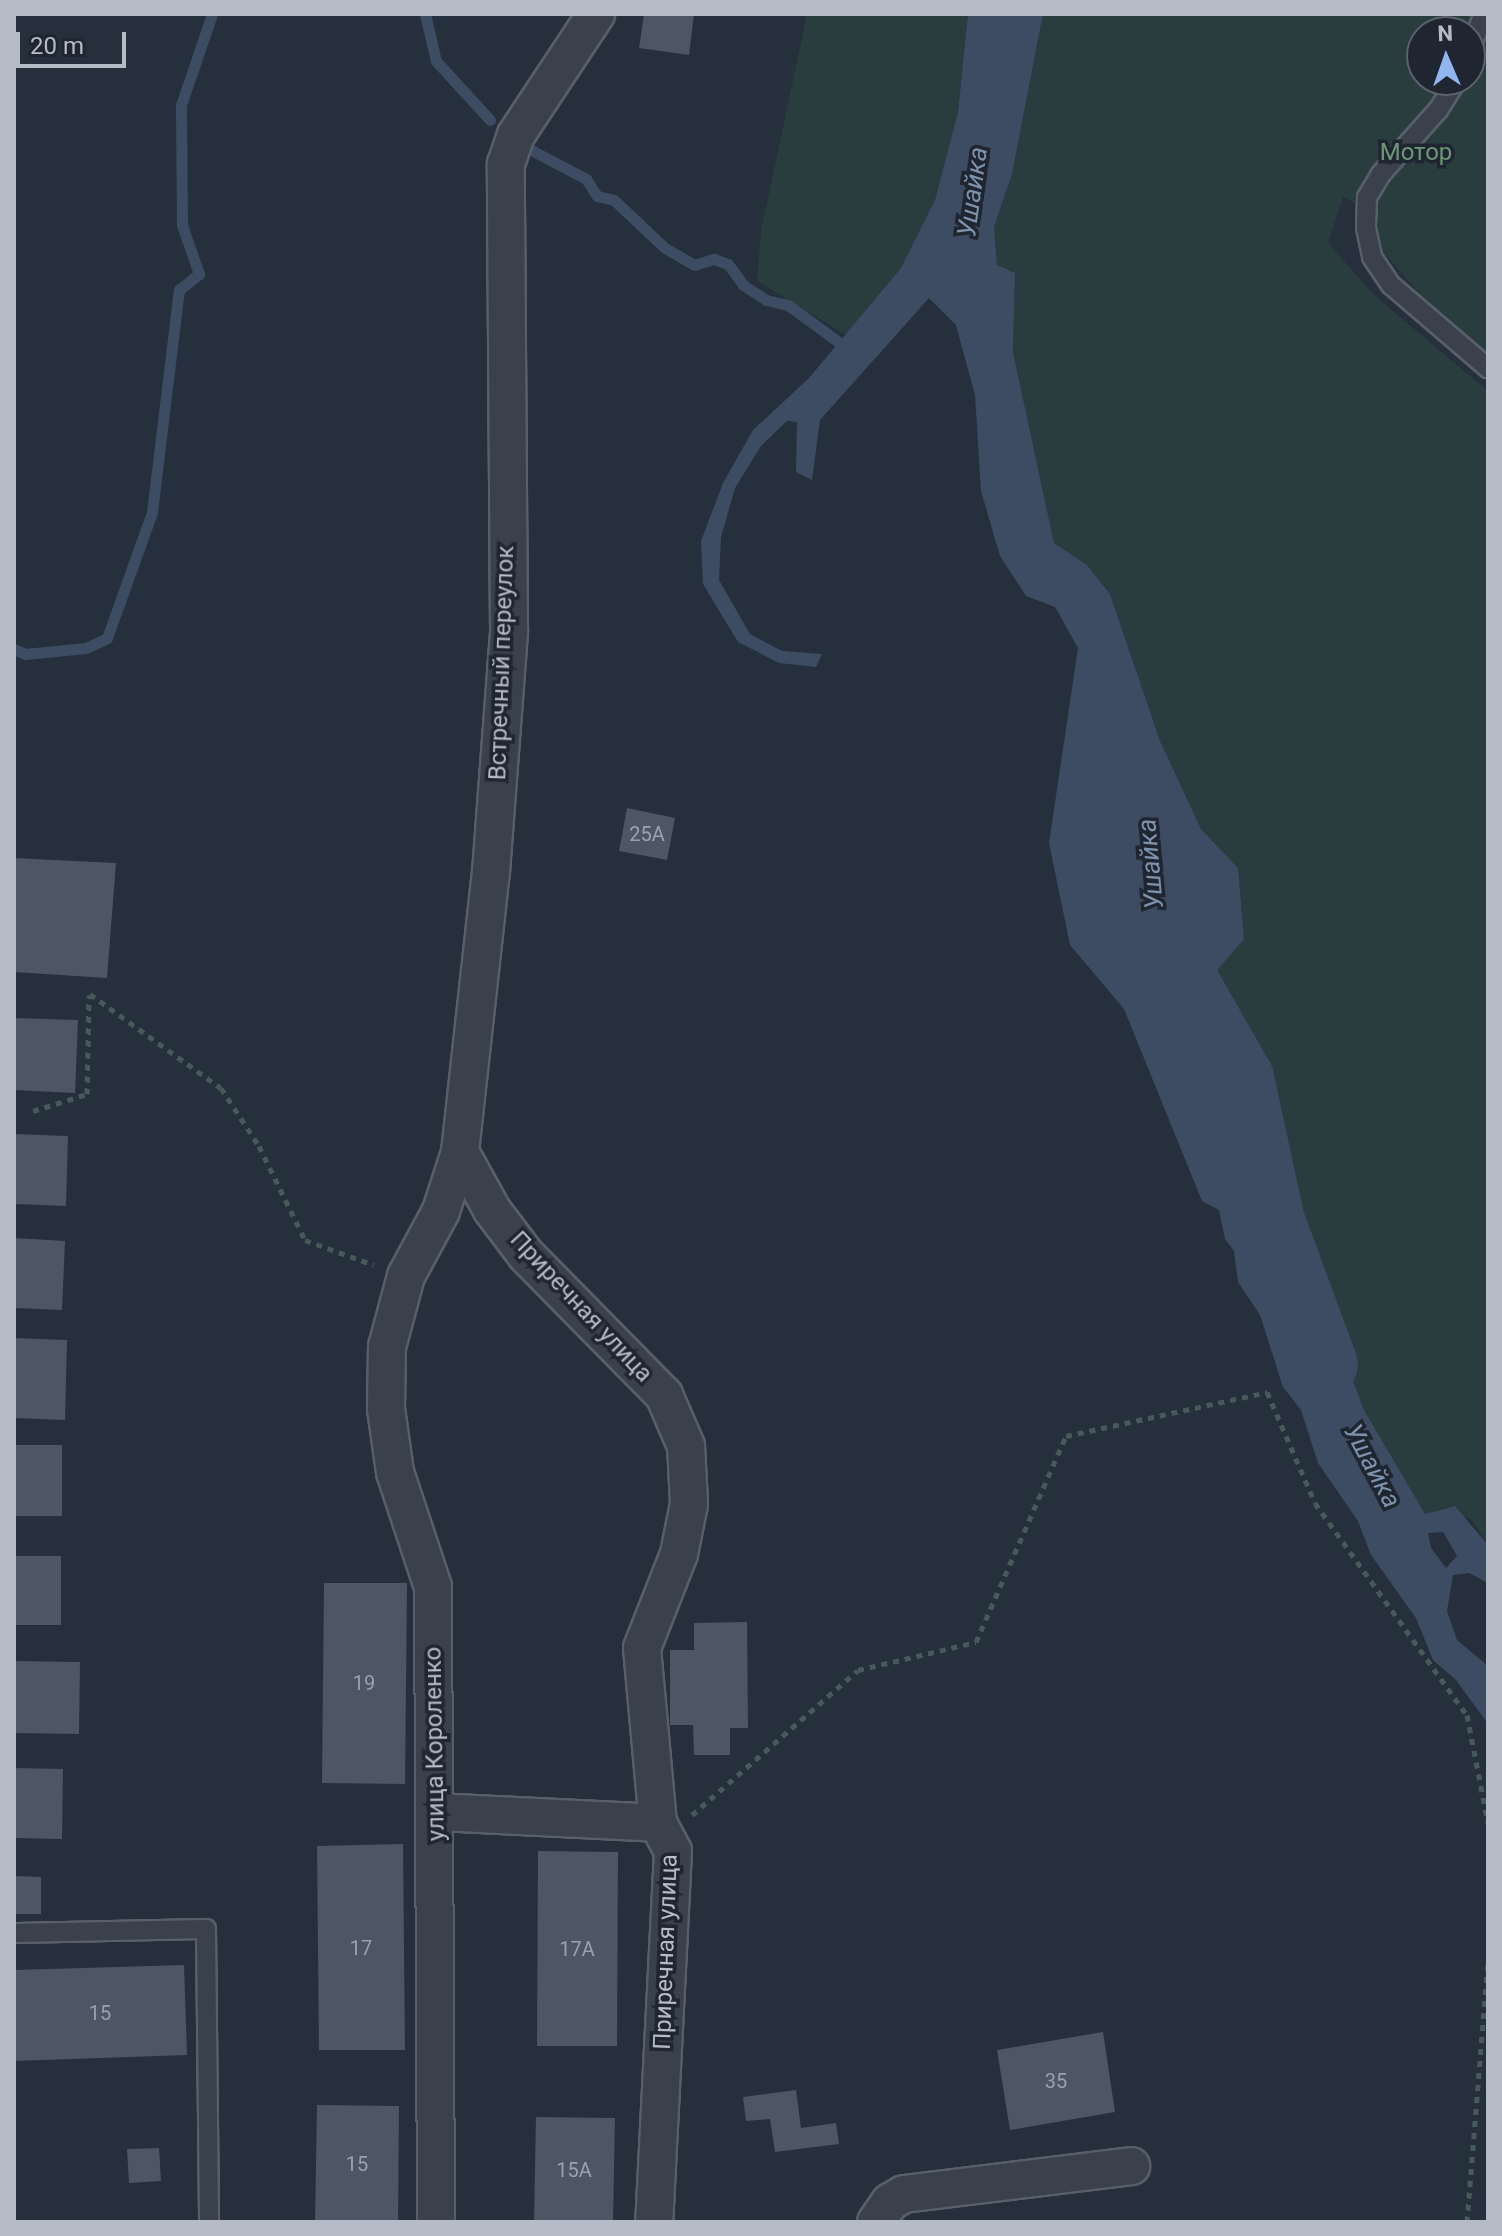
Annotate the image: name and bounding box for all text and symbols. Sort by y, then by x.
scale bar [20,16,130,66]
north arrow [1406,16,1486,96]
text: N [1437,21,1453,46]
text: 20 m [30,32,84,60]
park label: Мотор [1380,139,1452,167]
water label: Ушайка [951,145,995,239]
street label: Встречный переулок [484,545,520,781]
water label: Ушайка [1132,818,1170,910]
house number: 25А [629,822,665,846]
street label: Приречная улица [504,1226,658,1388]
water label: Ушайка [1337,1419,1407,1513]
street label: улица Короленко [419,1647,451,1841]
house number: 19 [353,1671,375,1695]
street label: Приречная улица [648,1854,684,2050]
house number: 17 [350,1936,372,1960]
house number: 17А [559,1937,595,1961]
house number: 15 [89,2001,111,2025]
house number: 35 [1045,2069,1067,2093]
house number: 15 [346,2152,368,2176]
house number: 15А [556,2158,592,2182]

